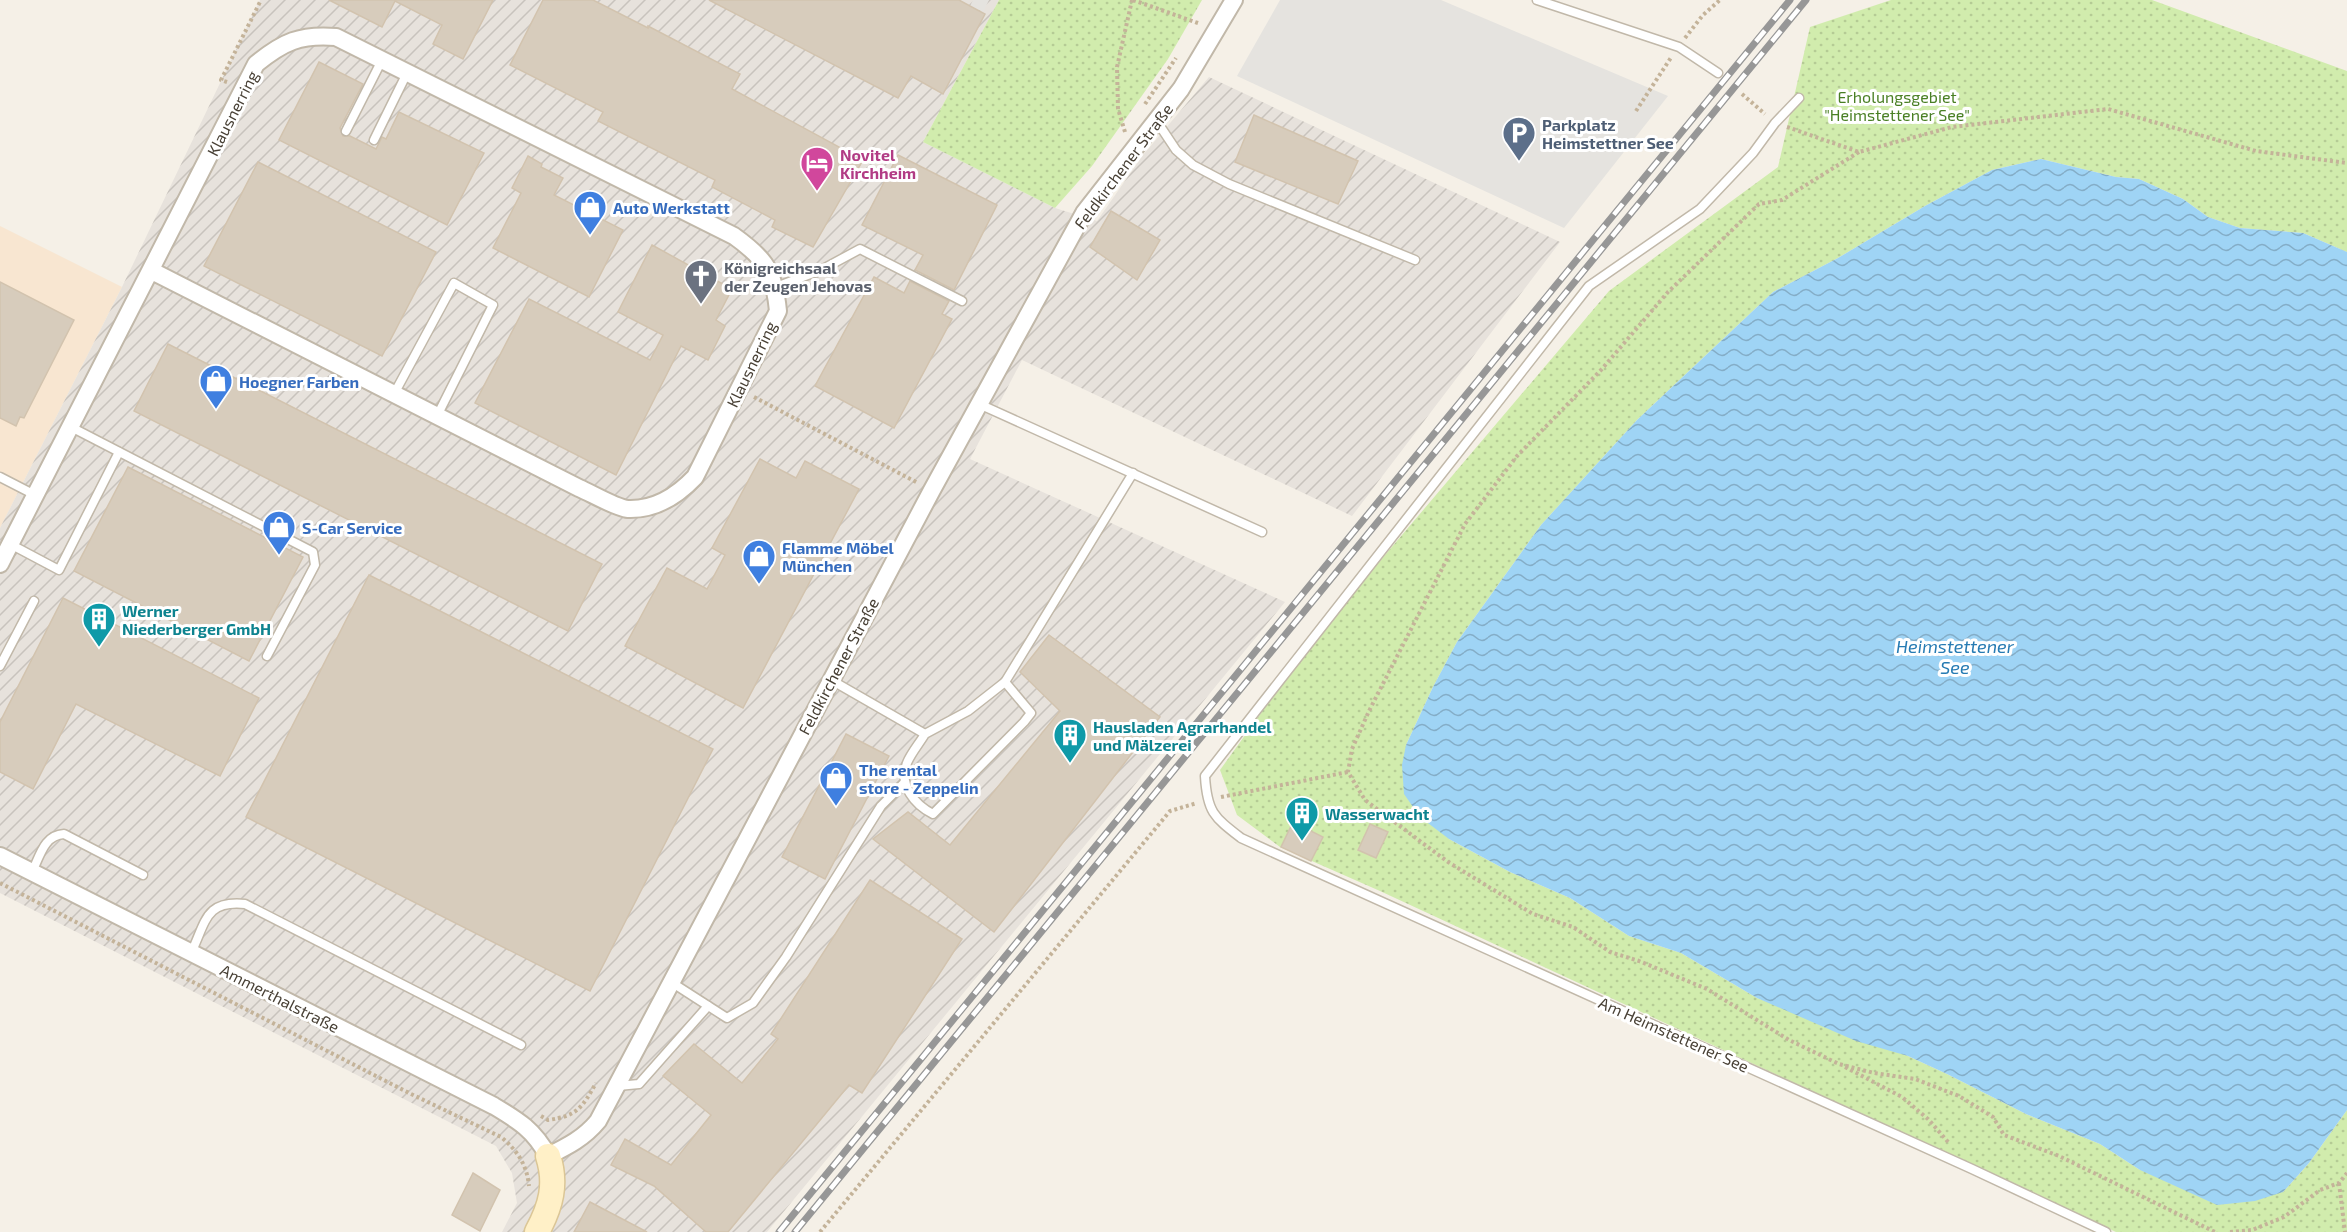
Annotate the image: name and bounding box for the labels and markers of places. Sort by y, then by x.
parking icon: Parkplatz Heimstettner See [1501,115,1537,162]
place label: Parkplatz Heimstettner See [1542,115,1674,152]
hotel icon: Novitel Kirchheim [799,145,835,192]
place label: Novitel Kirchheim [840,145,916,182]
shop icon: Auto Werkstatt [572,189,608,236]
place label: Auto Werkstatt [613,198,730,217]
church icon: Königreichsaal der Zeugen Jehovas [683,258,719,305]
place label: Königreichsaal der Zeugen Jehovas [724,258,872,295]
shop icon: Hoegner Farben [198,363,234,410]
place label: Hoegner Farben [239,372,359,391]
shop icon: S-Car Service [261,509,297,556]
place label: S-Car Service [302,518,402,537]
shop icon: Flamme Möbel München [741,538,777,585]
place label: Flamme Möbel München [782,538,895,575]
building icon: Werner Niederberger GmbH [81,601,117,648]
place label: Werner Niederberger GmbH [122,601,271,638]
building icon: Hausladen Agrarhandel und Mälzerei [1052,717,1088,764]
place label: Hausladen Agrarhandel und Mälzerei [1093,717,1272,754]
shop icon: The rental store - Zeppelin [818,760,854,807]
place label: The rental store - Zeppelin [859,760,979,797]
building icon: Wasserwacht [1284,795,1320,842]
place label: Wasserwacht [1325,804,1430,823]

